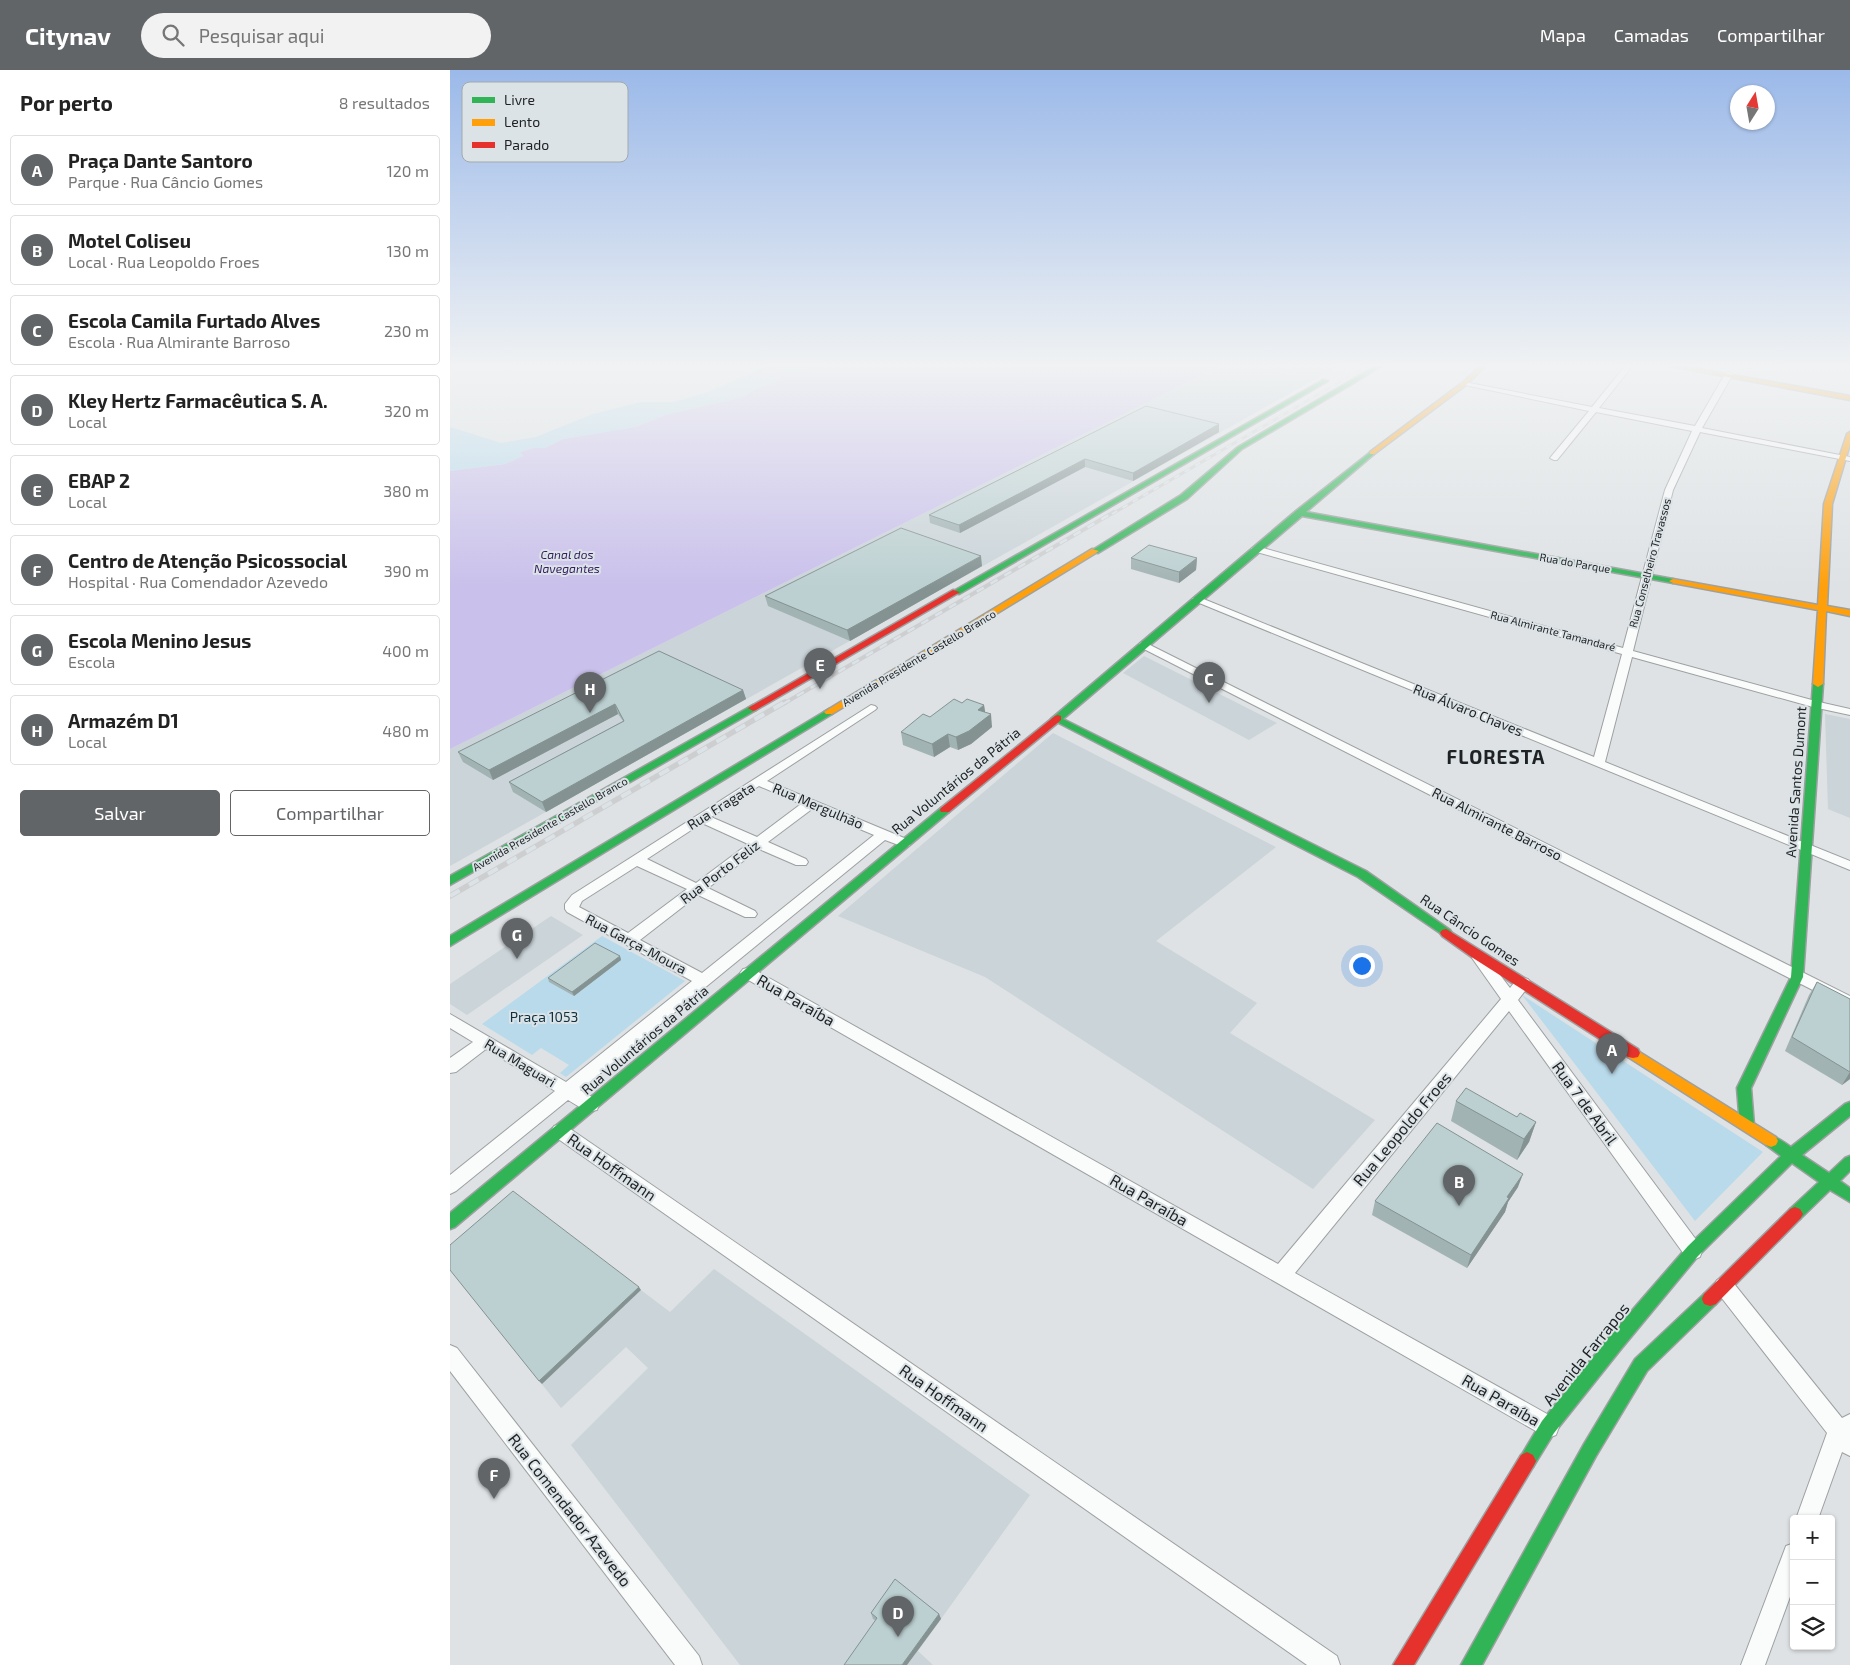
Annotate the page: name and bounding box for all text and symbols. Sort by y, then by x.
search box [141,13,491,58]
text: Citynav [25,21,111,50]
icon: search [159,21,187,49]
text: Pesquisar aqui [199,24,324,47]
text: Mapa [1540,24,1586,46]
text: Camadas [1614,24,1689,46]
text: Compartilhar [1717,24,1825,46]
legend [462,82,628,162]
north arrow [1730,85,1775,130]
text: Por perto [20,90,113,115]
text: Livre [504,91,535,108]
text: 8 resultados [339,93,430,112]
text: Lento [504,113,540,130]
text: Parado [504,136,549,153]
text: Praça Dante Santoro [68,149,253,172]
text: A [32,161,42,180]
text: 120 m [386,161,429,180]
text: Parque · Rua Câncio Gomes [68,172,263,191]
text: Motel Coliseu [68,229,191,252]
text: B [32,241,42,260]
text: 130 m [387,241,429,260]
text: Local · Rua Leopoldo Froes [68,252,260,271]
text: Escola Camila Furtado Alves [68,309,320,332]
text: C [32,321,42,340]
text: 230 m [384,321,429,340]
text: Escola · Rua Almirante Barroso [68,332,290,351]
text: Kley Hertz Farmacêutica S. A. [68,389,328,412]
text: D [32,401,42,420]
text: 320 m [384,401,429,420]
text: Local [68,412,107,431]
text: EBAP 2 [68,469,130,492]
text: E [32,481,42,500]
text: 380 m [383,481,429,500]
text: Local [68,492,107,511]
street label: Rua Conselheiro Travassos [1626,496,1673,629]
water label: Canal dos Navegantes [534,547,600,575]
text: Centro de Atenção Psicossocial [68,549,347,572]
street label: Rua do Parque [1539,550,1612,575]
text: F [33,561,41,580]
text: 390 m [384,561,429,580]
text: Hospital · Rua Comendador Azevedo [68,572,328,591]
street label: Avenida Presidente Castello Branco [840,606,998,709]
street label: Rua Almirante Tamandaré [1489,608,1617,653]
text: Escola Menino Jesus [68,629,251,652]
text: G [32,641,42,660]
text: 400 m [382,641,429,660]
pin: E [804,648,836,689]
text: Escola [68,652,115,671]
pin: C [1193,662,1225,703]
pin: H [574,672,606,713]
street label: Rua Álvaro Chaves [1411,680,1526,739]
street label: Avenida Santos Dumont [1782,706,1809,858]
text: Armazém D1 [68,709,179,732]
text: H [31,721,43,740]
text: 480 m [382,721,429,740]
street label: Rua Voluntários da Pátria [888,724,1023,838]
text: Local [68,732,107,751]
district label: FLORESTA [1447,745,1545,768]
street label: Avenida Presidente Castello Branco [470,774,630,873]
street label: Rua Fragata [684,778,758,833]
street label: Rua Mergulhão [770,779,866,832]
street label: Rua Almirante Barroso [1429,783,1565,864]
button: Salvar [20,790,220,836]
button: Compartilhar [230,790,430,836]
street label: Rua Porto Feliz [677,836,763,907]
street label: Rua Câncio Gomes [1417,890,1523,969]
street label: Rua Garça-Moura [582,910,690,978]
pin: G [501,918,533,959]
your location [1349,953,1375,979]
street label: Rua Paraíba [754,970,839,1029]
street label: Rua Voluntários da Pátria [578,982,712,1098]
park label: Praça 1053 [510,1008,578,1026]
pin: A [1596,1033,1628,1074]
street label: Rua Maguari [482,1035,559,1090]
street label: Rua 7 de Abril [1549,1057,1622,1148]
street label: Rua Leopoldo Froes [1349,1068,1455,1189]
street label: Rua Hoffmann [564,1129,660,1204]
pin: B [1443,1165,1475,1206]
street label: Rua Paraíba [1107,1170,1192,1229]
street label: Avenida Farrapos [1538,1299,1633,1409]
street label: Rua Hoffmann [896,1360,992,1435]
street label: Rua Paraíba [1459,1370,1544,1429]
street label: Rua Comendador Azevedo [505,1429,636,1590]
pin: F [478,1458,510,1499]
map controls [1790,1515,1835,1650]
button: + [1790,1515,1835,1560]
button: − [1790,1560,1835,1605]
pin: D [882,1596,914,1637]
button: layers [1790,1605,1835,1650]

